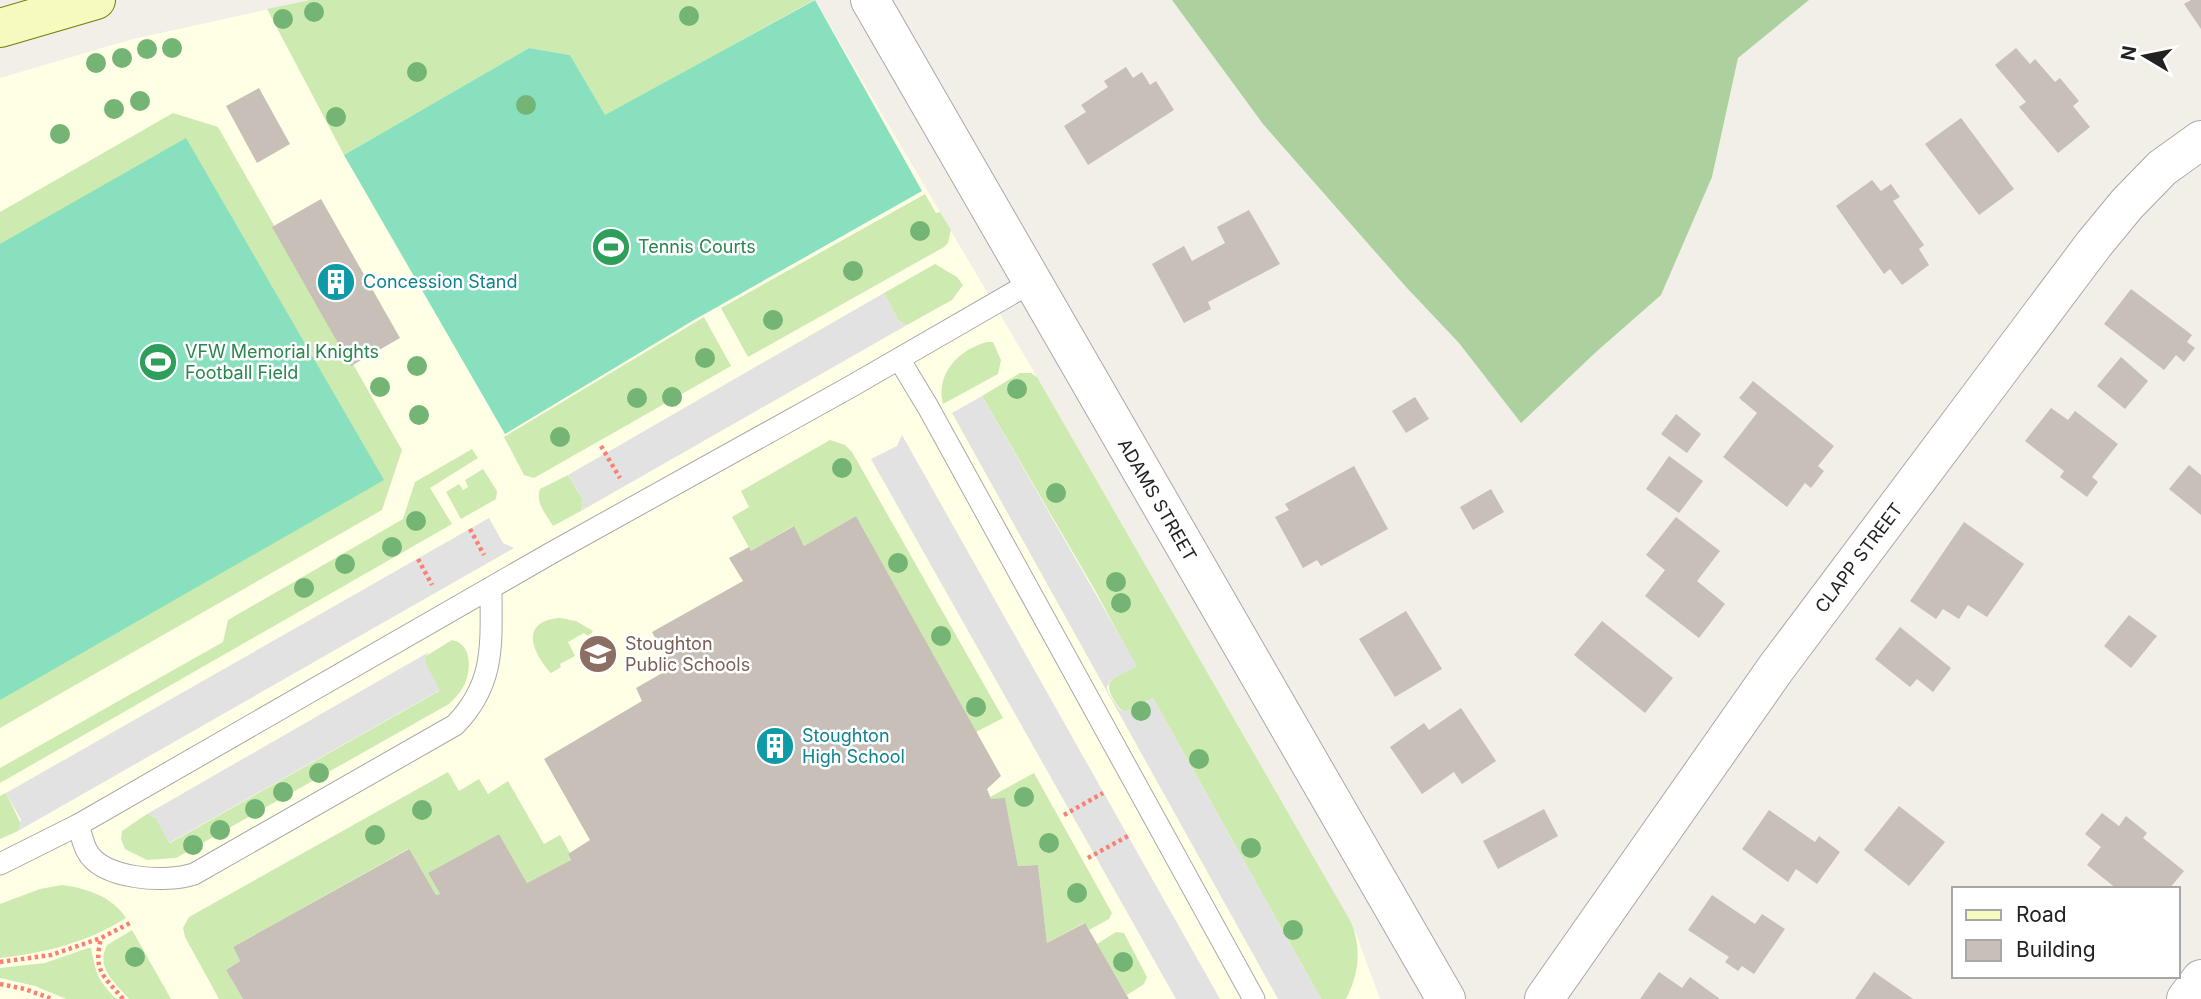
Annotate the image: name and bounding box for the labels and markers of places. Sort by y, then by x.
sports icon: Tennis Courts [590,226,632,268]
place label: Tennis Courts [638,236,756,257]
building icon: Concession Stand [315,261,357,303]
place label: Concession Stand [363,271,518,292]
sports icon: VFW Memorial Knights Football Field [137,341,179,383]
place label: VFW Memorial Knights Football Field [185,341,379,383]
school or university icon: Stoughton Public Schools [577,633,619,675]
place label: Stoughton Public Schools [625,633,750,675]
building icon: Stoughton High School [754,725,796,767]
place label: Stoughton High School [802,725,905,767]

